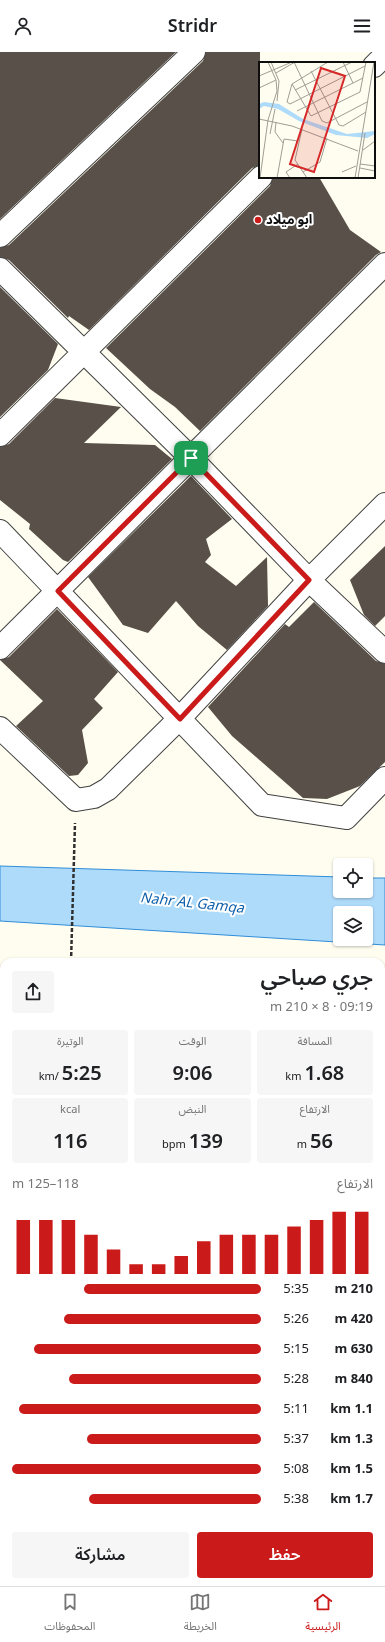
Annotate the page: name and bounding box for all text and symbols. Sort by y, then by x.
text: Stridr [168,7,217,45]
icon: person [12,15,34,37]
icon: menu [351,15,373,37]
inset map [259,62,375,178]
place label: ابو ميلاد [266,206,312,234]
marker: ابو ميلاد [253,215,263,225]
pin [174,441,208,475]
icon: arrive [180,447,202,469]
map controls [333,858,373,946]
button: locate [333,858,373,898]
water label: Nahr AL Gamqa [139,883,246,923]
button: layers [333,906,373,946]
text: جري صباحي [260,955,373,1001]
button: share [12,971,54,1013]
text: 09:19 · 8 × 210 m [270,993,373,1021]
text: الوتيرة [57,1030,83,1053]
text: الوقت [179,1030,206,1053]
text: المسافة [298,1030,332,1053]
text: 5:25 [62,1053,102,1095]
text: 9:06 [173,1053,212,1095]
text: 1.68 [304,1053,344,1095]
text: /km [39,1065,62,1088]
text: km [285,1065,304,1088]
text: kcal [60,1098,80,1121]
text: النبض [179,1098,206,1121]
text: الارتفاع [300,1098,330,1121]
text: 116 [53,1121,87,1163]
text: 139 [189,1121,223,1163]
text: 56 [310,1121,333,1163]
text: bpm [162,1133,189,1156]
text: m [297,1133,310,1156]
text: 118–125 m [12,1170,79,1198]
text: الارتفاع [337,1170,373,1198]
text: 5:35 [283,1275,309,1303]
text: 210 m [335,1275,373,1303]
text: 5:26 [283,1305,309,1333]
text: 420 m [335,1305,373,1333]
text: 5:15 [283,1335,309,1363]
text: 630 m [335,1335,373,1363]
text: 5:28 [283,1365,309,1393]
text: 840 m [335,1365,373,1393]
text: 5:11 [283,1395,309,1423]
text: 1.1 km [330,1395,373,1423]
text: 5:37 [283,1425,309,1453]
text: 1.3 km [330,1425,373,1453]
text: 5:08 [283,1455,309,1483]
text: 1.5 km [330,1455,373,1483]
text: 5:38 [283,1485,309,1513]
text: 1.7 km [330,1485,373,1513]
button: مشاركة [12,1532,189,1578]
button: حفظ [197,1532,373,1578]
tab: المحفوظات [44,1591,95,1638]
tab: الخريطة [184,1591,217,1638]
tab: الرئيسية [305,1591,341,1638]

